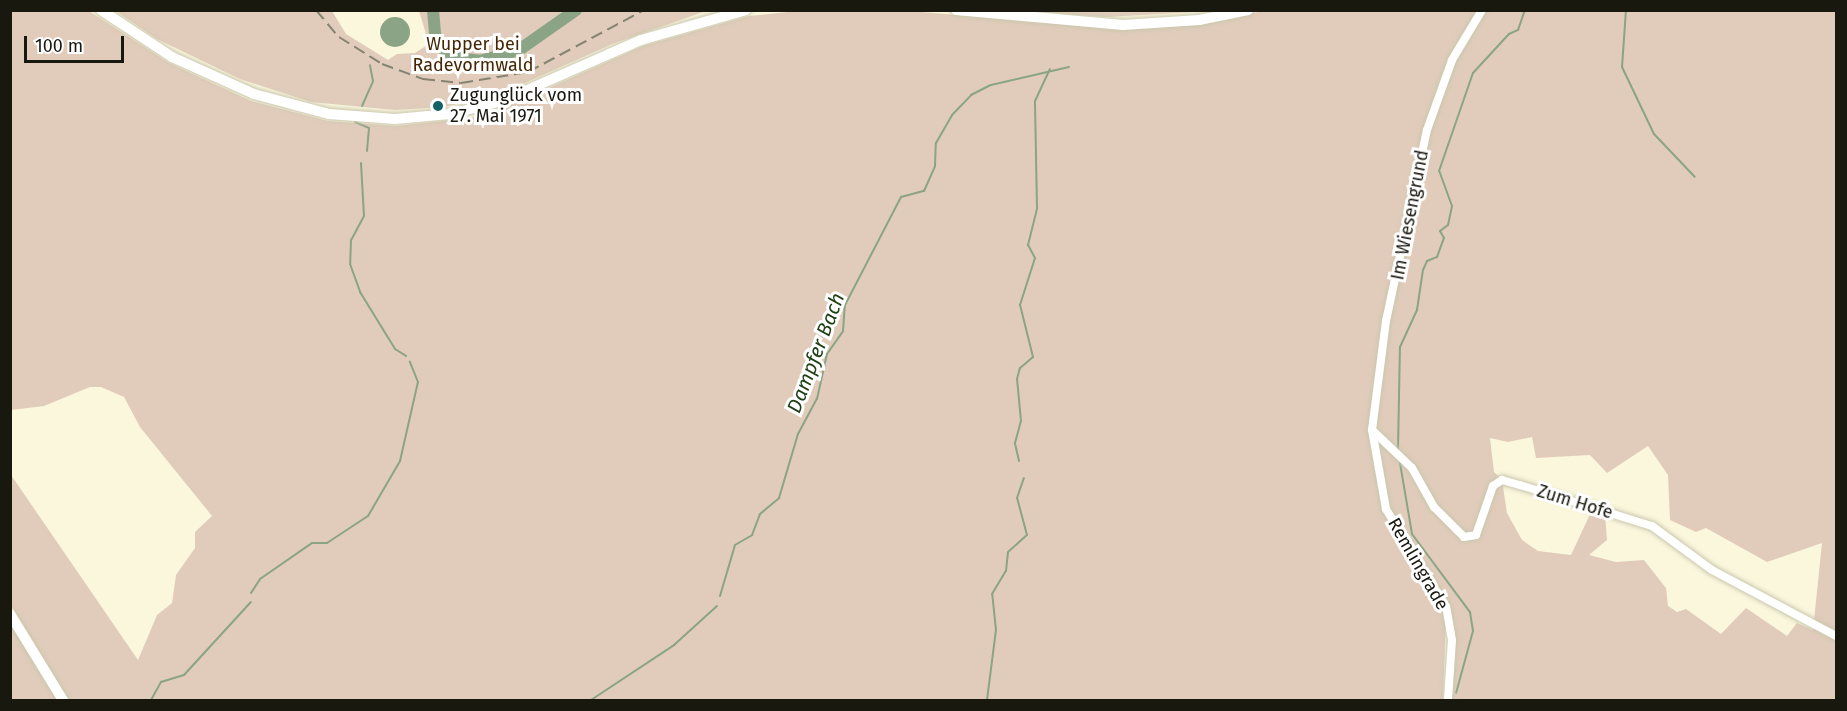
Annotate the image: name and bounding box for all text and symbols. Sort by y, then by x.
scale bar [27,24,128,62]
park label: Wupper bei Radevormwald [413,34,533,76]
text: 100 m [35,35,83,57]
place label: Zugunglück vom 27. Mai 1971 [450,85,582,128]
marker: Zugunglück vom 27. Mai 1971 [431,99,445,113]
street label: Im Wiesengrund [1387,148,1433,282]
water label: Dampfer Bach [782,290,850,416]
street label: Zum Hofe [1534,480,1616,524]
street label: Remlingrade [1383,514,1453,614]

